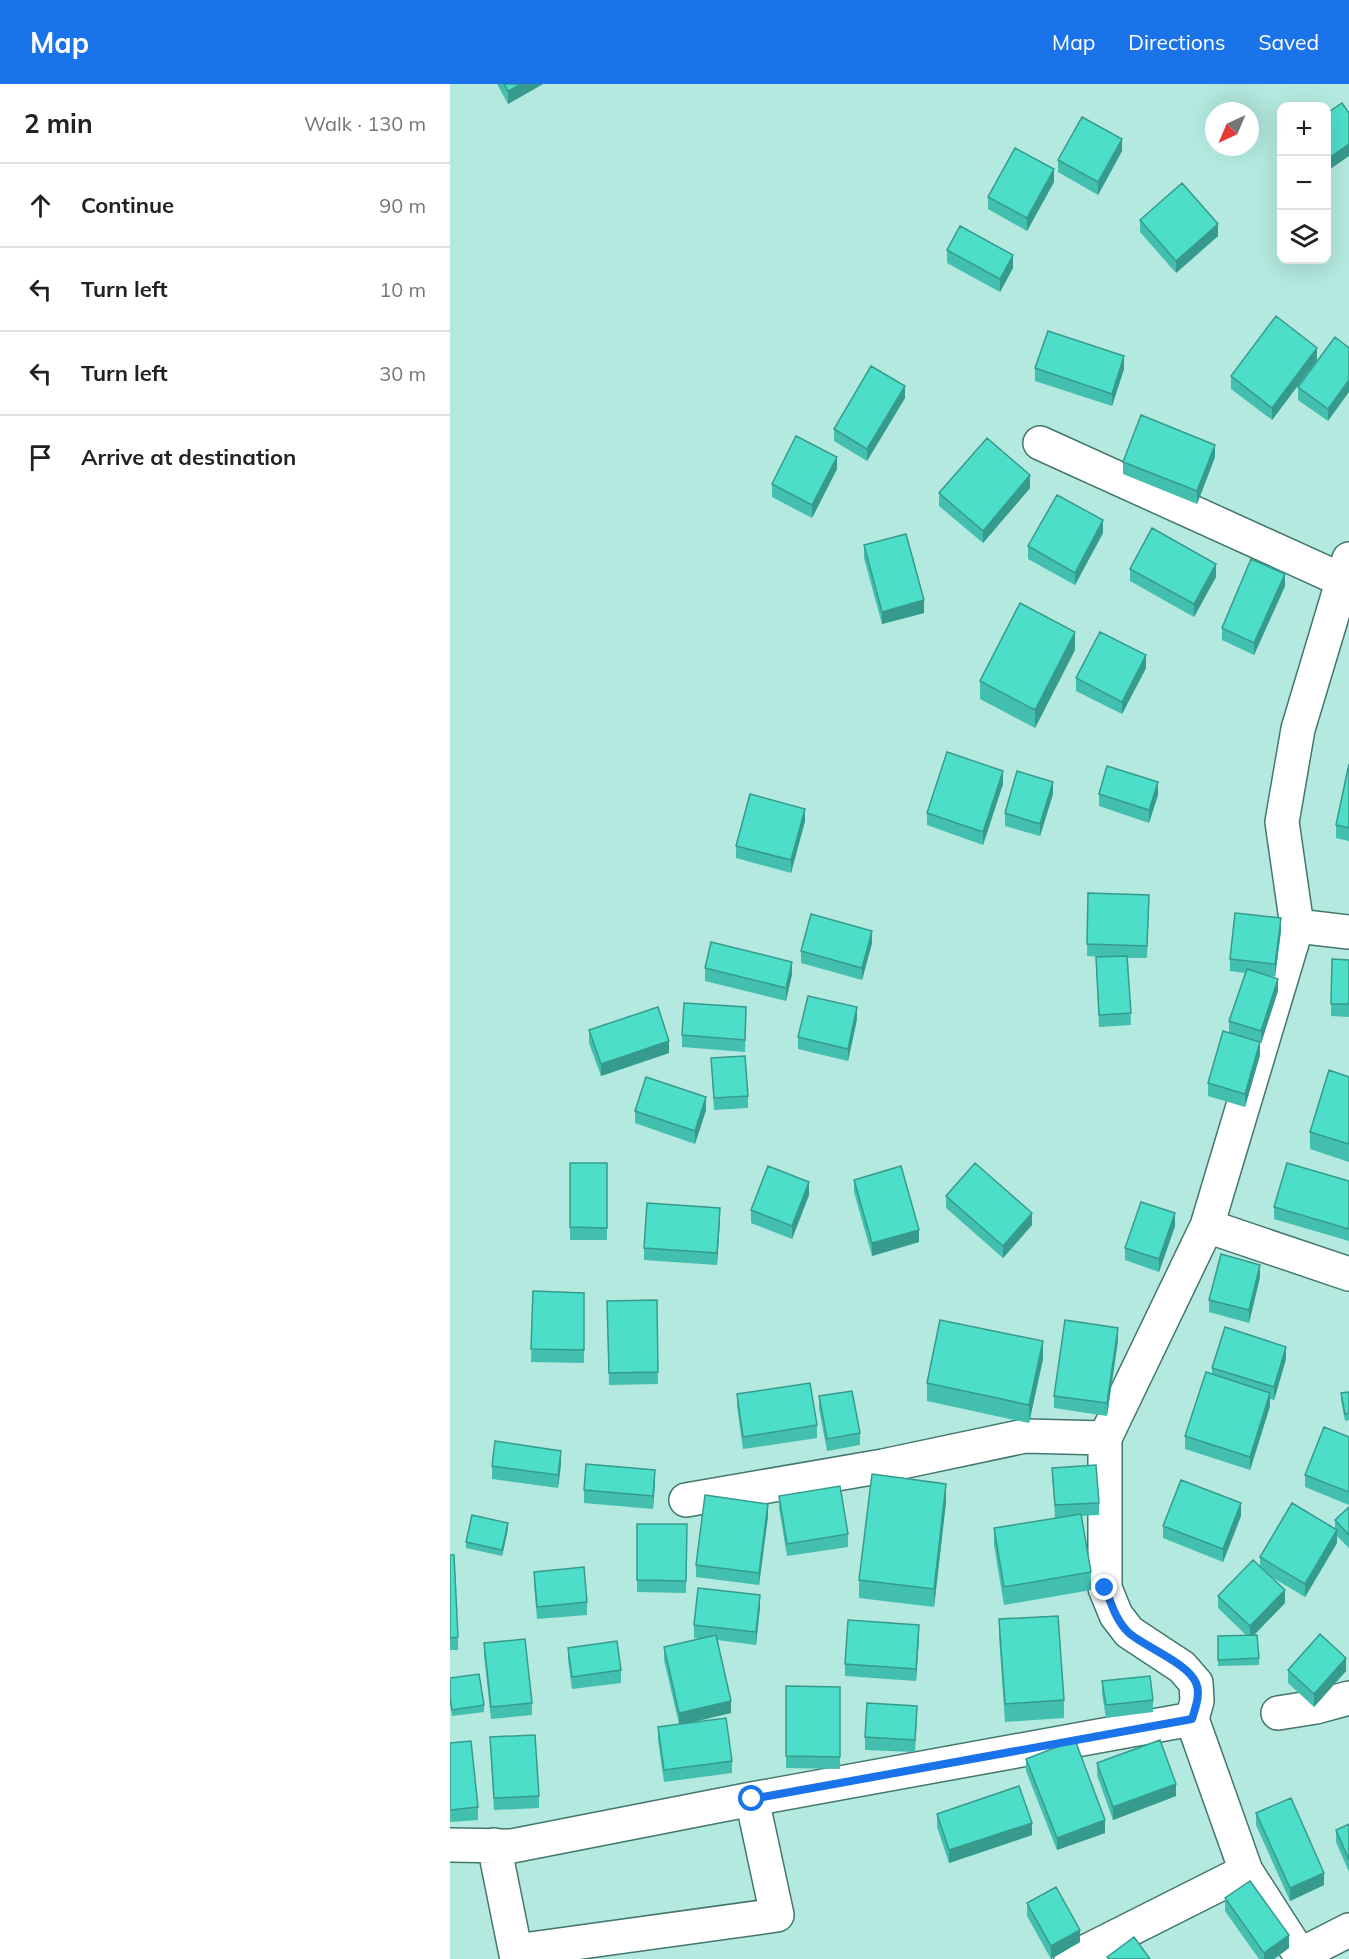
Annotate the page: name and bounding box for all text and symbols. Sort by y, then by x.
text: Map [30,25,89,60]
text: Map [1052,29,1095,55]
text: Directions [1128,29,1225,55]
text: Saved [1258,29,1319,55]
north arrow [1205,102,1259,156]
map controls [1277,102,1331,264]
button: + [1277,102,1331,156]
text: 2 min [24,107,93,140]
text: Walk · 130 m [304,111,426,136]
button: − [1277,156,1331,210]
icon: ahead [24,189,57,222]
text: Continue [81,191,174,219]
text: 90 m [379,193,426,218]
button: layers [1277,210,1331,264]
icon: left [24,273,57,306]
text: Turn left [81,275,168,303]
text: 10 m [379,277,426,302]
icon: left [24,357,57,390]
text: Turn left [81,359,168,387]
text: 30 m [379,361,426,386]
icon: arrive [24,441,57,474]
text: Arrive at destination [81,443,296,471]
route end [1091,1574,1117,1600]
route start [738,1785,764,1811]

